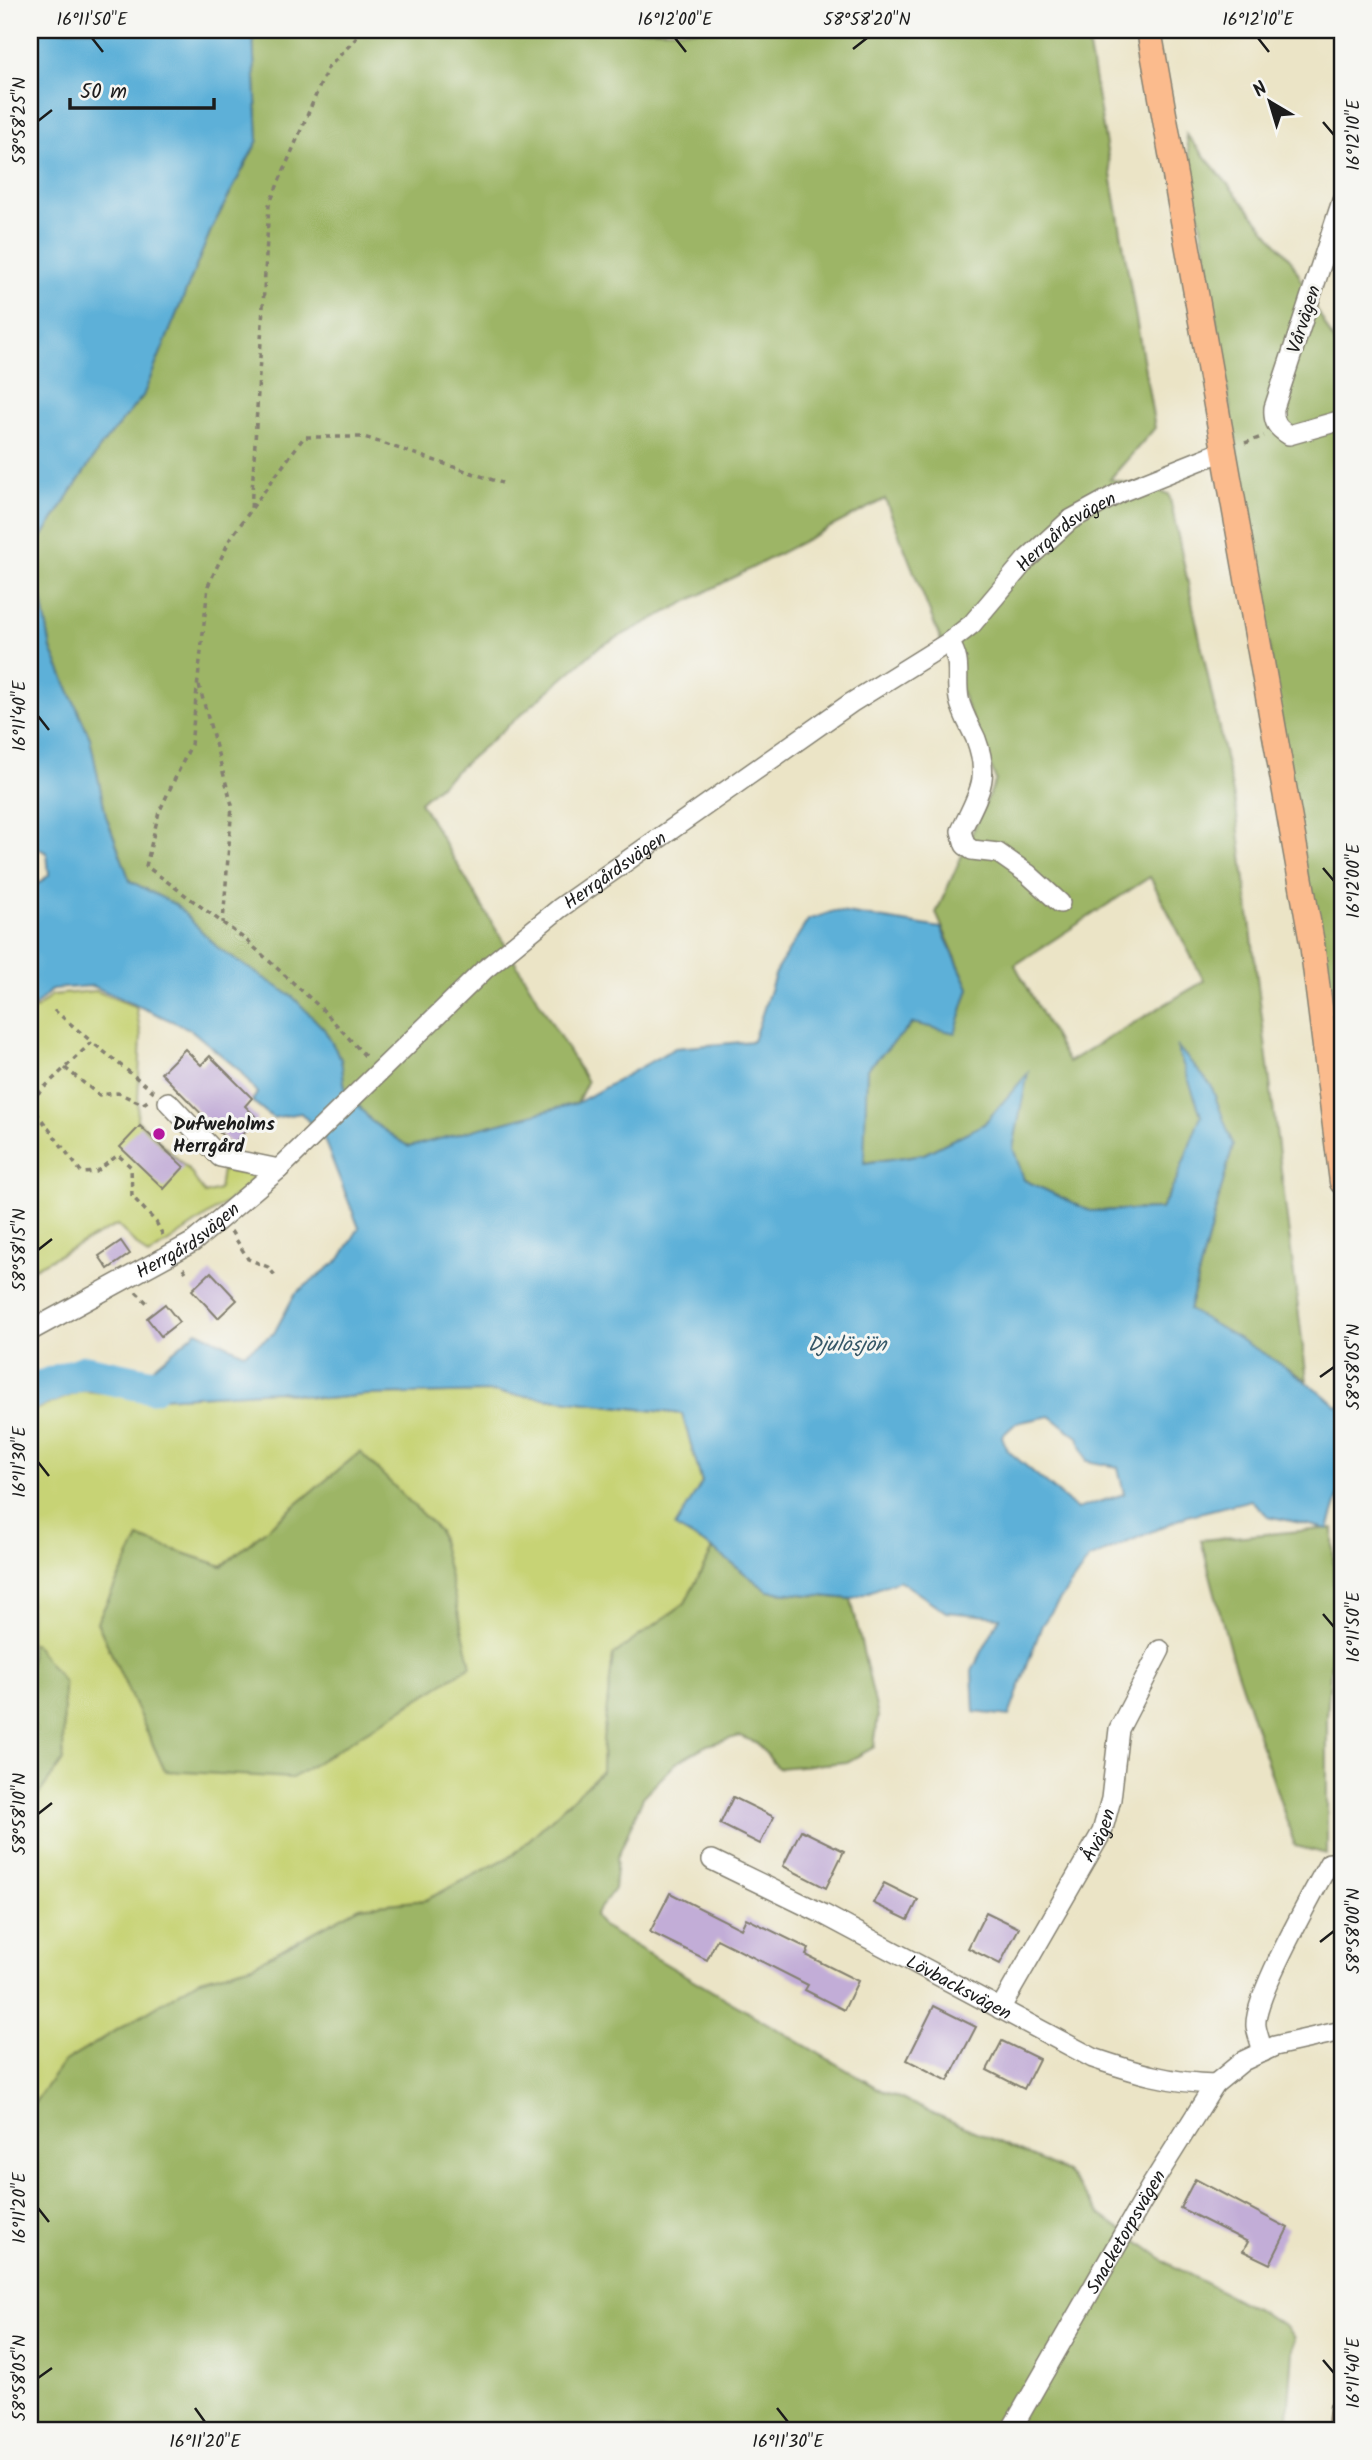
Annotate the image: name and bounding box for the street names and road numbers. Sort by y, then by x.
street label: Vårvägen [1280,282,1330,358]
street label: Herrgårdsvägen [1009,484,1122,579]
street label: Herrgårdsvägen [558,824,674,918]
street label: Herrgårdsvägen [131,1195,247,1288]
street label: Åvägen [1075,1806,1125,1869]
street label: Lövbacksvägen [900,1948,1017,2029]
street label: Snacketorpsvägen [1079,2164,1175,2300]

